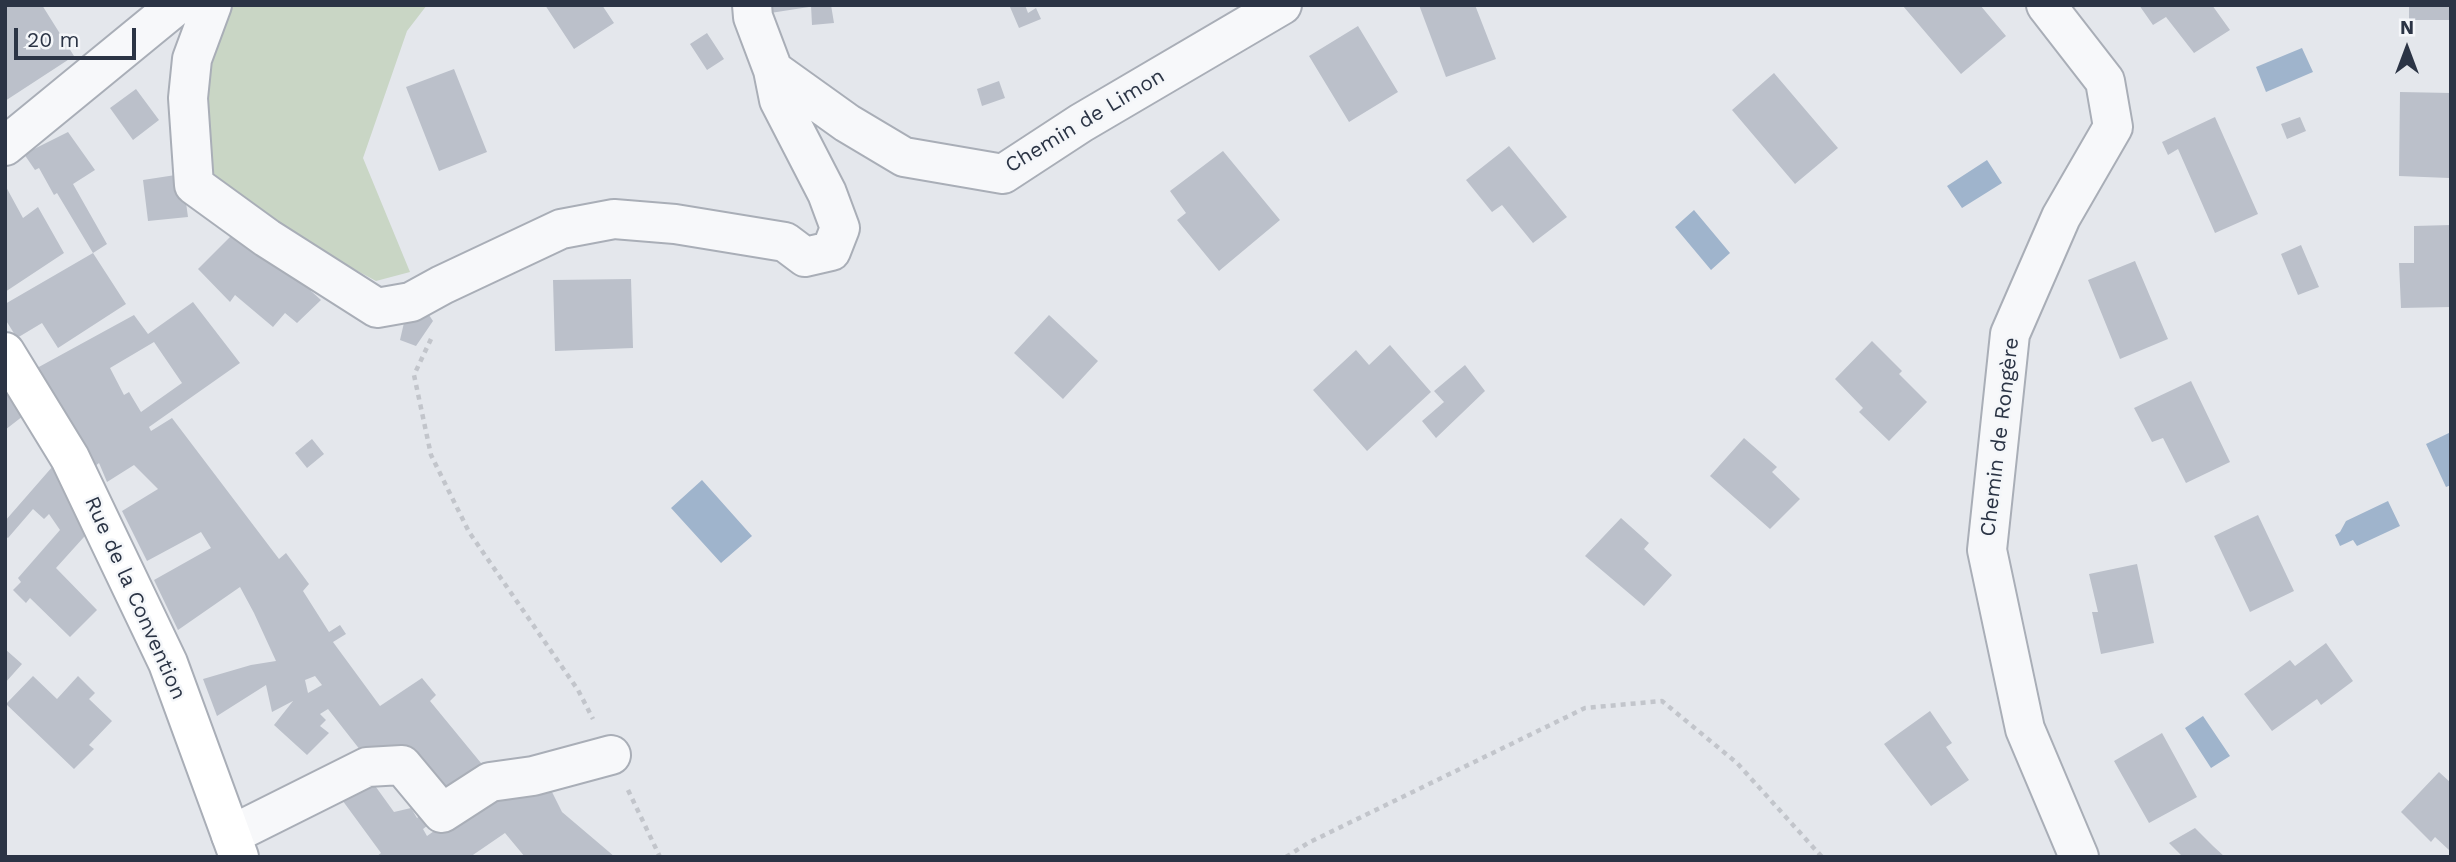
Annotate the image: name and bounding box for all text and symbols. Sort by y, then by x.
scale bar [18,14,140,58]
north arrow [2372,14,2442,84]
text: N [2400,16,2414,39]
text: 20 m [27,27,79,52]
street label: Chemin de Limon [1001,63,1169,179]
street label: Chemin de Rongère [1975,336,2025,538]
street label: Rue de la Convention [79,493,191,703]

